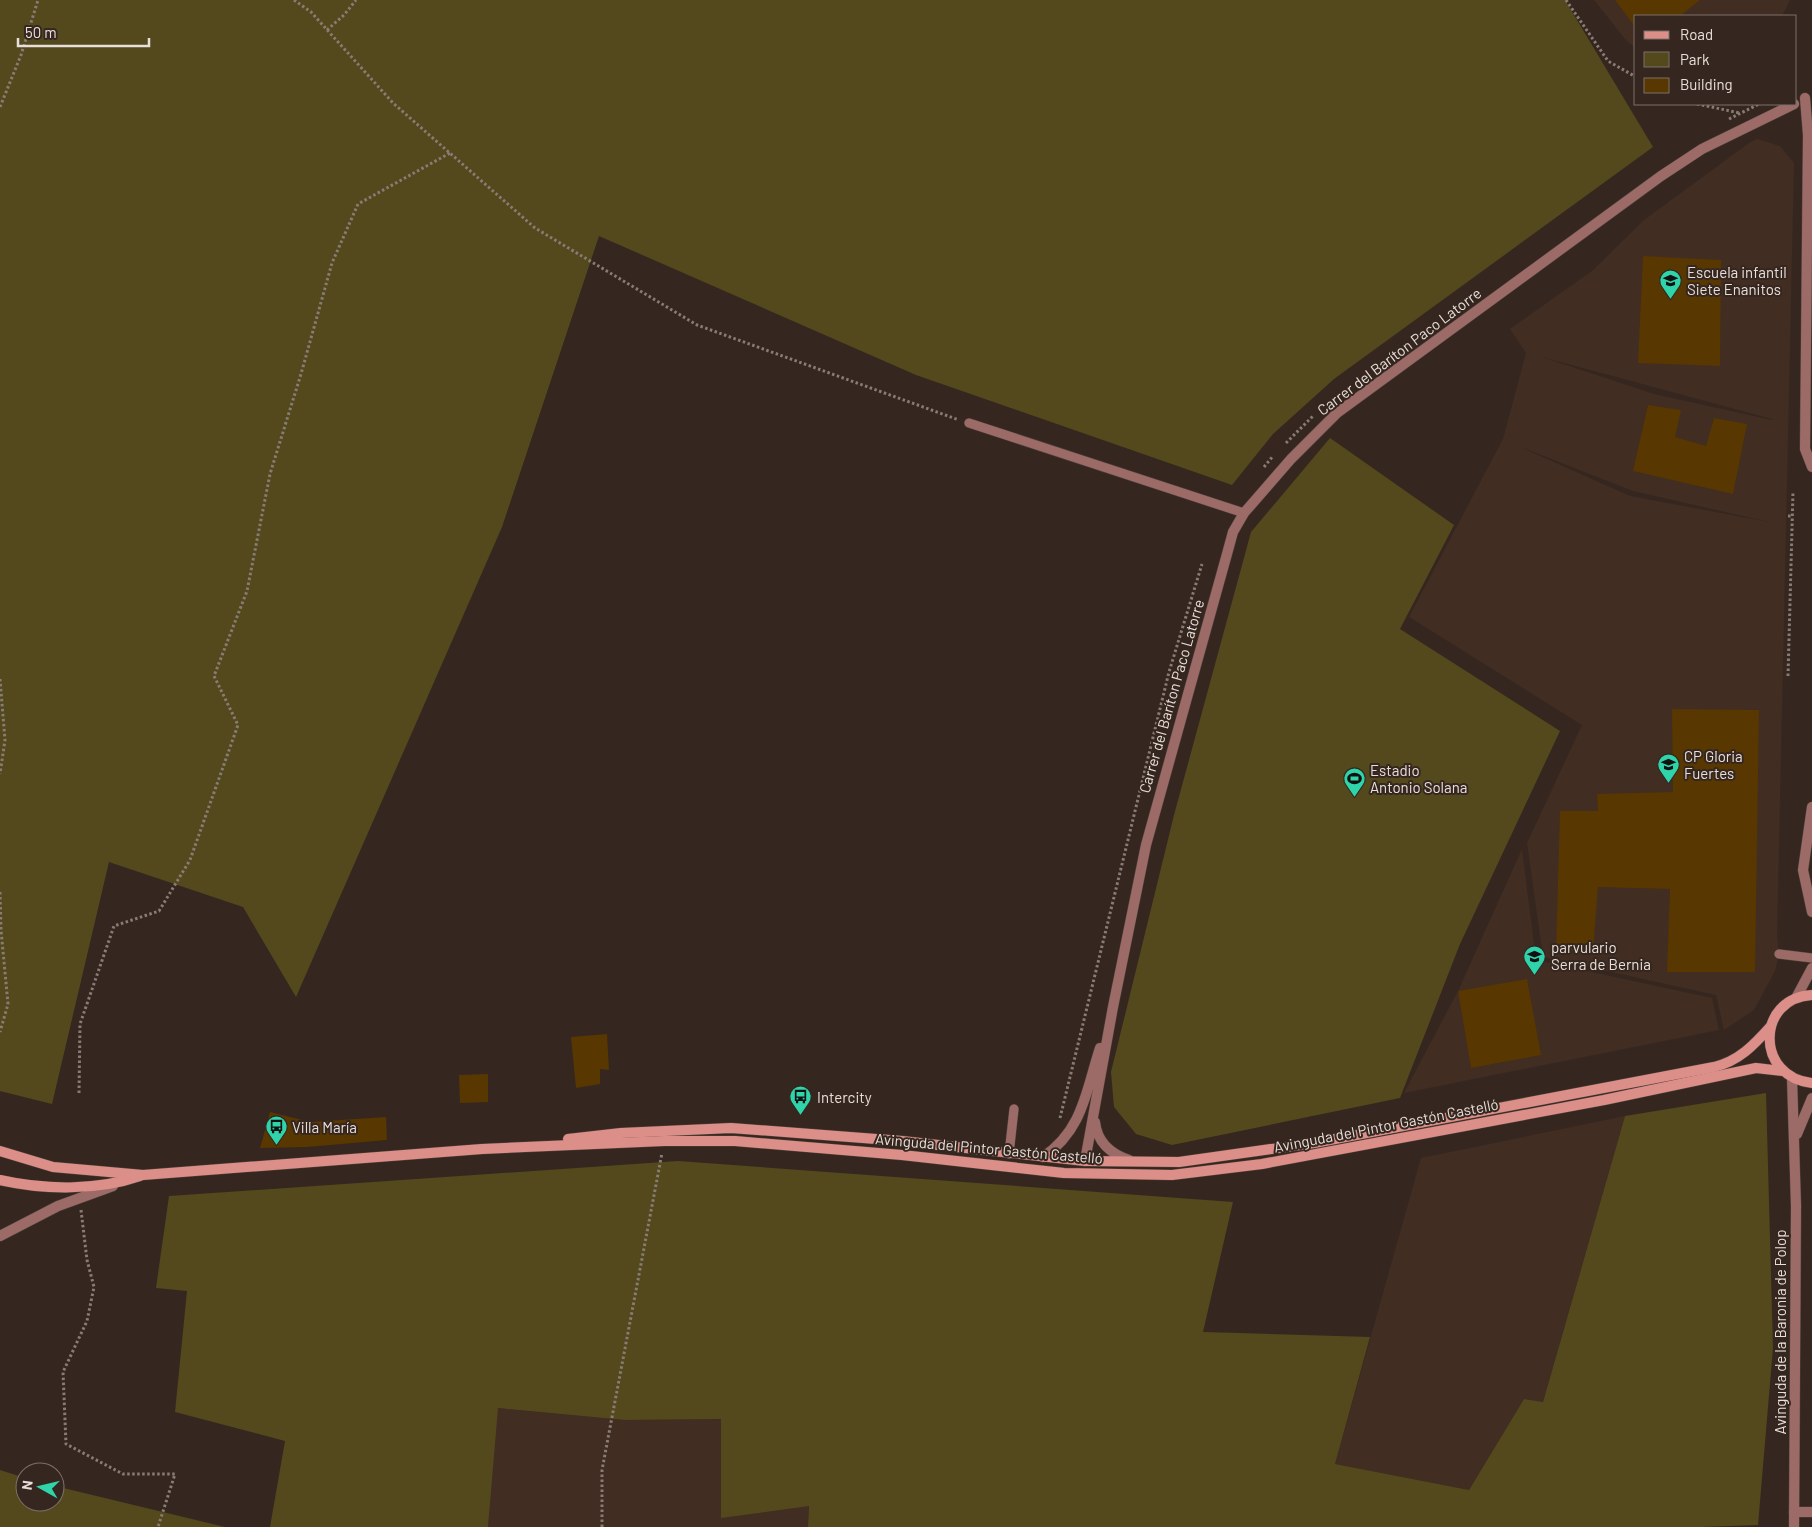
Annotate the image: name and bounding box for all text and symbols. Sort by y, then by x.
scale bar [18,15,149,47]
legend [1634,15,1797,105]
text: 50 m [25,23,57,41]
text: Road [1680,25,1713,43]
text: Park [1680,50,1710,68]
text: Building [1680,75,1733,93]
place label: Escuela infantil Siete Enanitos [1687,263,1787,298]
school or university icon: Escuela infantil Siete Enanitos [1659,269,1683,300]
street label: Carrer del Baríton Paco Latorre [1314,283,1484,419]
street label: Carrer del Baríton Paco Latorre [1135,597,1207,795]
place label: CP Gloria Fuertes [1684,747,1743,782]
school or university icon: CP Gloria Fuertes [1656,753,1680,784]
place label: Estadio Antonio Solana [1370,761,1468,796]
sports icon: Estadio Antonio Solana [1342,767,1366,798]
place label: parvulario Serra de Bernia [1551,938,1651,973]
school or university icon: parvulario Serra de Bernia [1523,944,1547,975]
bus stop icon: Intercity [789,1085,813,1116]
place label: Intercity [817,1088,872,1106]
street label: Avinguda del Pintor Gastón Castelló [1272,1094,1500,1156]
bus stop icon: Villa María [264,1115,288,1146]
place label: Villa María [292,1118,357,1136]
street label: Avinguda del Pintor Gastón Castelló [875,1129,1103,1167]
street label: Avinguda de la Baronia de Polop [1771,1230,1789,1434]
north arrow [15,1462,65,1512]
text: N [18,1479,36,1491]

